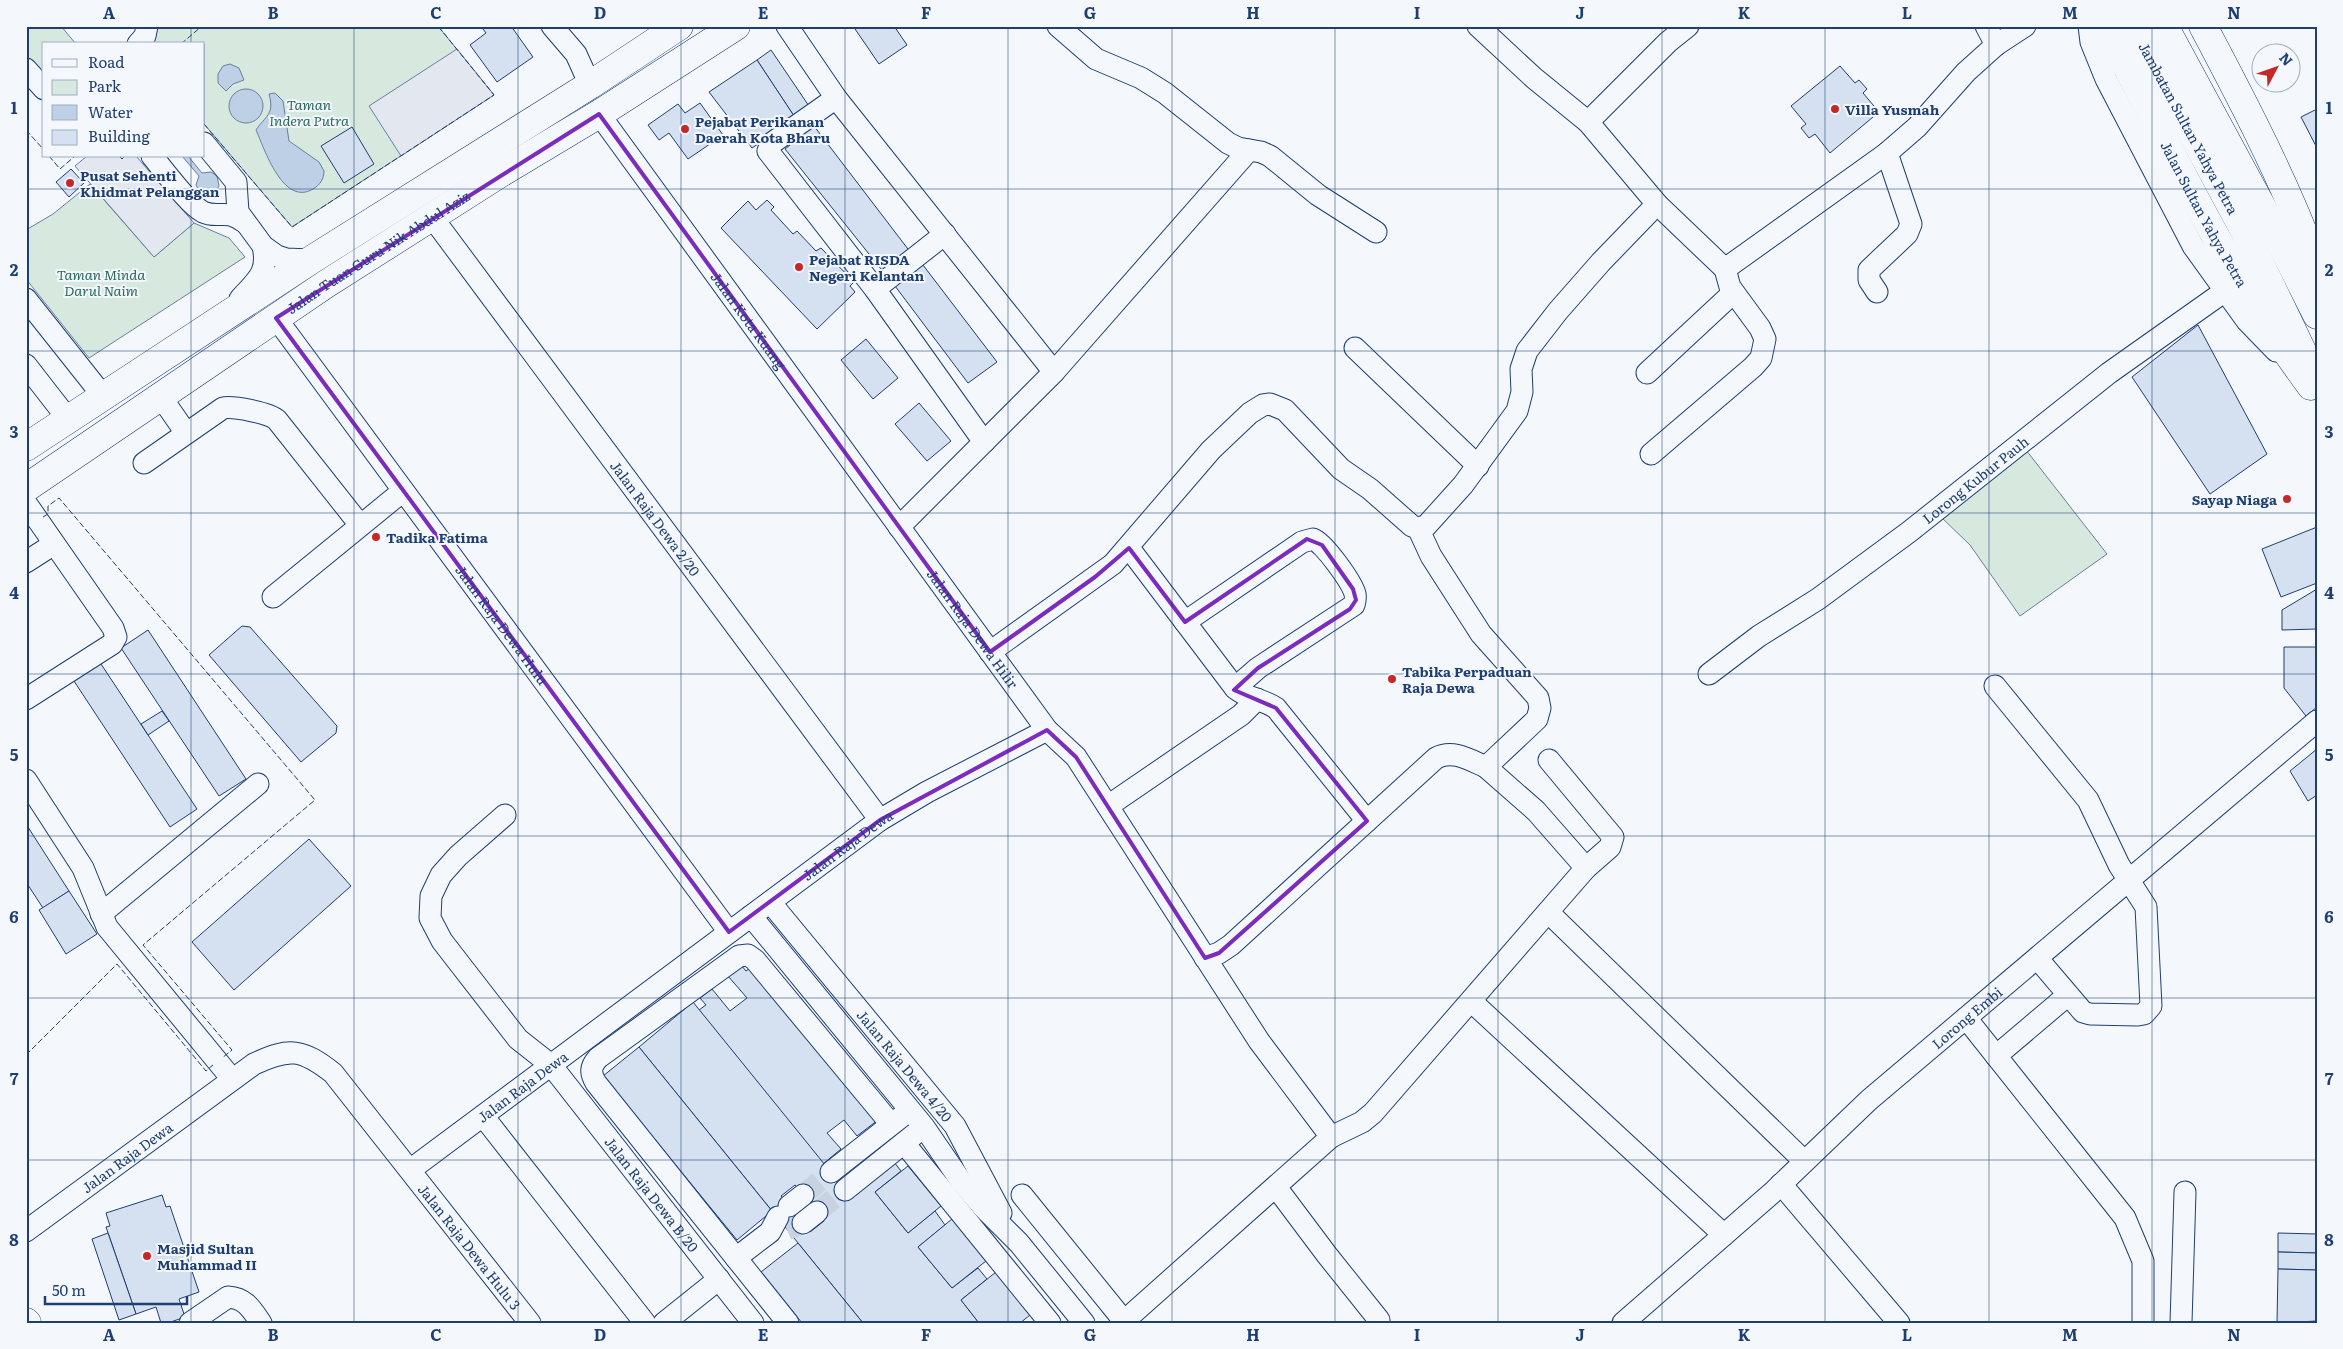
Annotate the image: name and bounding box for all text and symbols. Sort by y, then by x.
text: A [103,0,115,24]
text: B [267,0,279,24]
text: C [430,0,442,24]
text: D [594,0,606,24]
text: E [758,0,769,24]
text: F [921,0,931,24]
text: G [1084,0,1096,24]
text: H [1246,0,1260,24]
text: I [1414,0,1420,24]
text: J [1575,0,1585,24]
text: K [1738,0,1751,24]
text: L [1902,0,1912,24]
text: M [2062,0,2078,24]
text: N [2227,0,2241,24]
street label: Jambatan Sultan Yahya Petra [2134,38,2244,218]
legend [42,42,205,158]
north arrow [2250,42,2300,92]
text: N [2275,48,2298,70]
text: Road [88,50,124,73]
text: Park [88,74,122,97]
park label: Taman Indera Putra [269,94,349,130]
text: 1 [11,95,18,119]
text: 1 [2326,95,2333,119]
place label: Villa Yusmah [1845,99,1940,119]
text: Water [88,100,133,123]
marker: Villa Yusmah [1829,103,1841,115]
place label: Pejabat Perikanan Daerah Kota Bharu [695,111,831,147]
marker: Pejabat Perikanan Daerah Kota Bharu [679,123,691,135]
text: Building [88,124,150,147]
street label: Jalan Sultan Yahya Petra [2156,137,2253,291]
place label: Pusat Sehenti Khidmat Pelanggan [80,165,220,201]
marker: Pusat Sehenti Khidmat Pelanggan [64,177,76,189]
street label: Jalan Tuan Guru Nik Abdul Aziz [282,185,474,318]
place label: Pejabat RISDA Negeri Kelantan [809,249,924,285]
text: 2 [10,257,19,281]
text: 2 [2325,257,2334,281]
marker: Pejabat RISDA Negeri Kelantan [793,261,805,273]
park label: Taman Minda Darul Naim [57,264,145,300]
street label: Jalan Kota Kuang [707,267,791,373]
text: 3 [10,419,19,443]
text: 3 [2325,419,2334,443]
street label: Lorong Kubur Pauh [1918,431,2033,528]
street label: Jalan Raja Dewa 2/20 [606,456,705,580]
place label: Sayap Niaga [2192,489,2278,509]
marker: Sayap Niaga [2281,493,2293,505]
place label: Tadika Fatima [386,527,489,547]
marker: Tadika Fatima [370,531,382,543]
street label: Jalan Raja Dewa Hulu [451,560,553,689]
street label: Jalan Raja Dewa Hilir [923,565,1024,692]
text: 4 [9,580,19,604]
text: 4 [2324,580,2334,604]
place label: Tabika Perpaduan Raja Dewa [1402,661,1532,697]
marker: Tabika Perpaduan Raja Dewa [1386,673,1398,685]
text: 5 [10,742,19,766]
text: 5 [2325,742,2334,766]
street label: Jalan Raja Dewa [798,805,897,885]
text: 6 [9,904,19,928]
text: 6 [2324,904,2334,928]
street label: Lorong Embi [1927,982,2006,1053]
street label: Jalan Raja Dewa 4/20 [853,1005,957,1126]
street label: Jalan Raja Dewa [473,1046,572,1127]
text: 7 [10,1066,19,1090]
text: 7 [2325,1066,2334,1090]
street label: Jalan Raja Dewa [77,1117,177,1197]
street label: Jalan Raja Dewa B/20 [601,1132,703,1256]
street label: Jalan Raja Dewa Hulu 3 [414,1180,526,1314]
text: 8 [9,1227,19,1251]
text: 8 [2324,1227,2334,1251]
place label: Masjid Sultan Muhammad II [157,1238,257,1274]
marker: Masjid Sultan Muhammad II [141,1250,153,1262]
scale bar [45,1274,188,1306]
text: 50 m [52,1278,86,1301]
text: A [103,1322,115,1346]
text: B [267,1322,279,1346]
text: C [430,1322,442,1346]
text: D [594,1322,606,1346]
text: E [758,1322,769,1346]
text: F [921,1322,931,1346]
text: G [1084,1322,1096,1346]
text: H [1246,1322,1260,1346]
text: I [1414,1322,1420,1346]
text: J [1575,1322,1585,1346]
text: K [1738,1322,1751,1346]
text: L [1902,1322,1912,1346]
text: M [2062,1322,2078,1346]
text: N [2227,1322,2241,1346]

